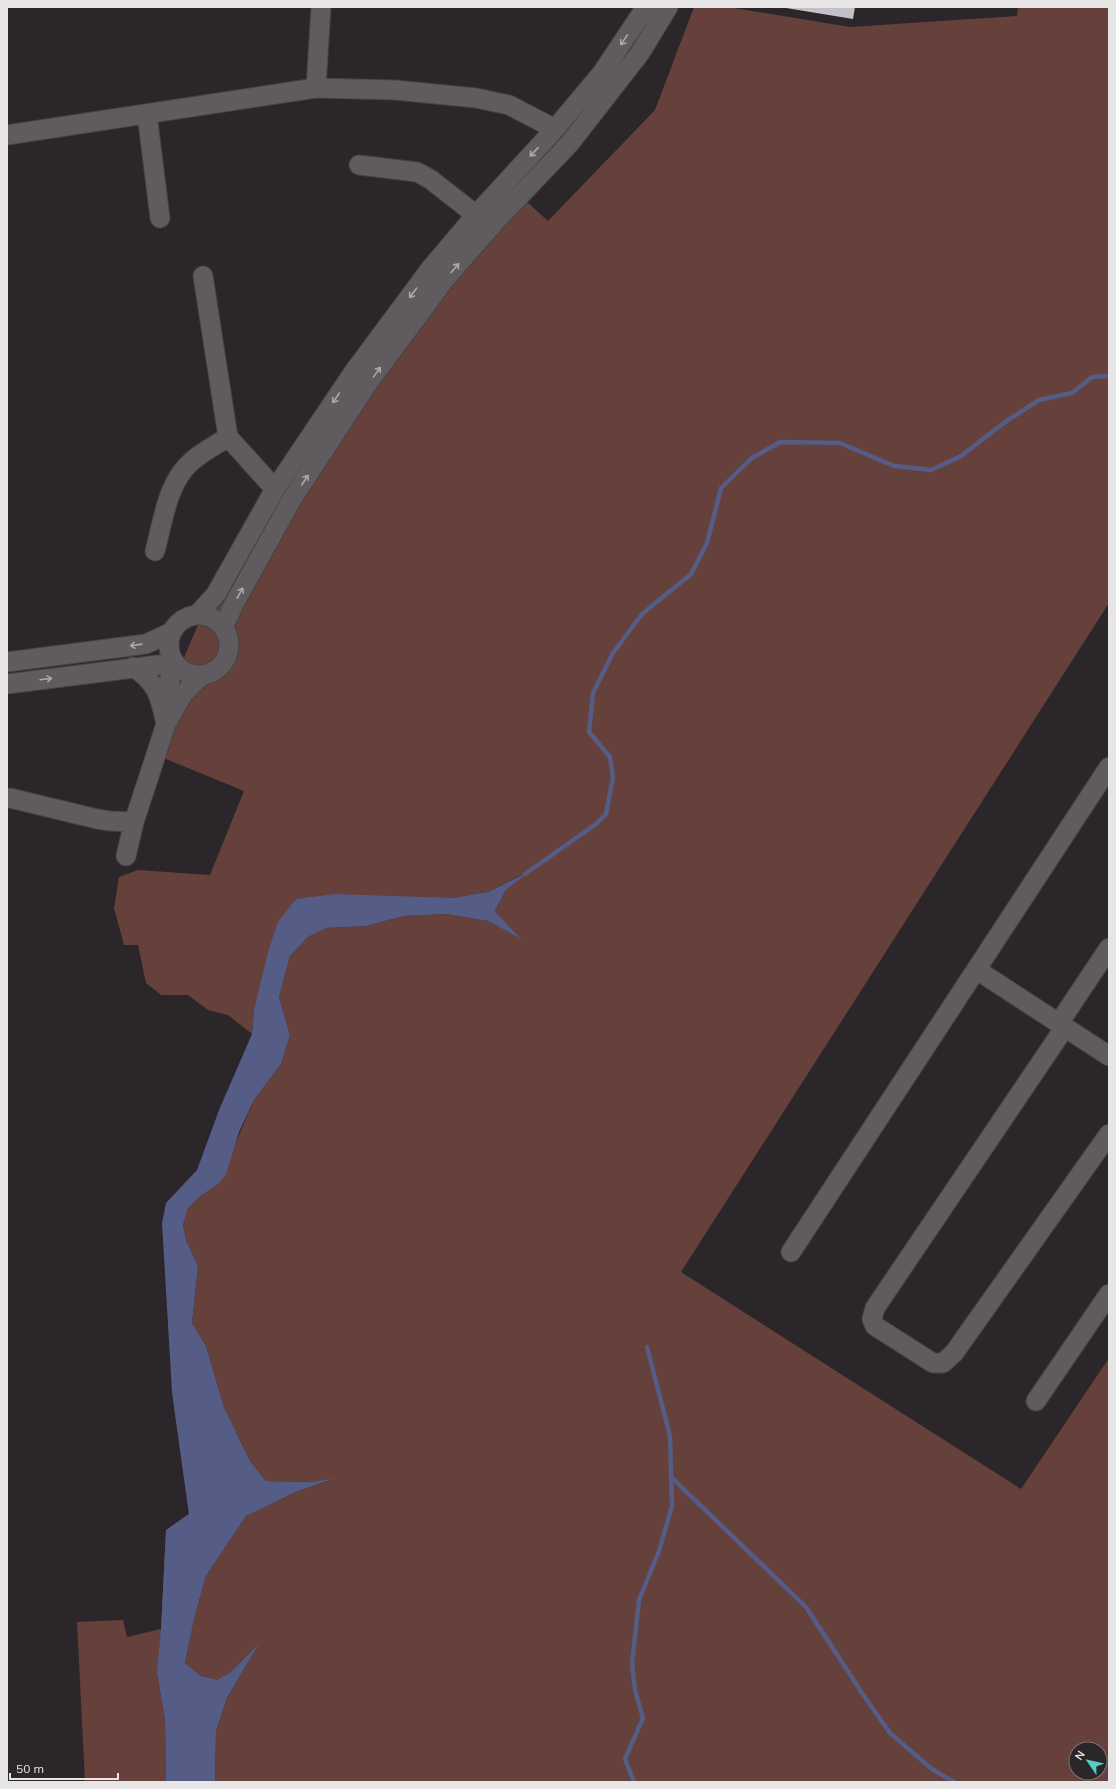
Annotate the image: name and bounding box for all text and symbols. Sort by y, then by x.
one-way arrow [620,34,628,45]
one-way arrow [529,147,539,157]
one-way arrow [450,262,459,273]
one-way arrow [409,287,417,298]
one-way arrow [373,366,381,377]
one-way arrow [332,392,341,403]
one-way arrow [300,474,309,485]
one-way arrow [237,587,245,599]
one-way arrow [130,641,143,649]
one-way arrow [39,675,52,683]
north arrow [1068,1741,1108,1781]
text: N [1072,1748,1088,1763]
scale bar [10,1755,118,1781]
text: 50 m [16,1761,44,1776]

